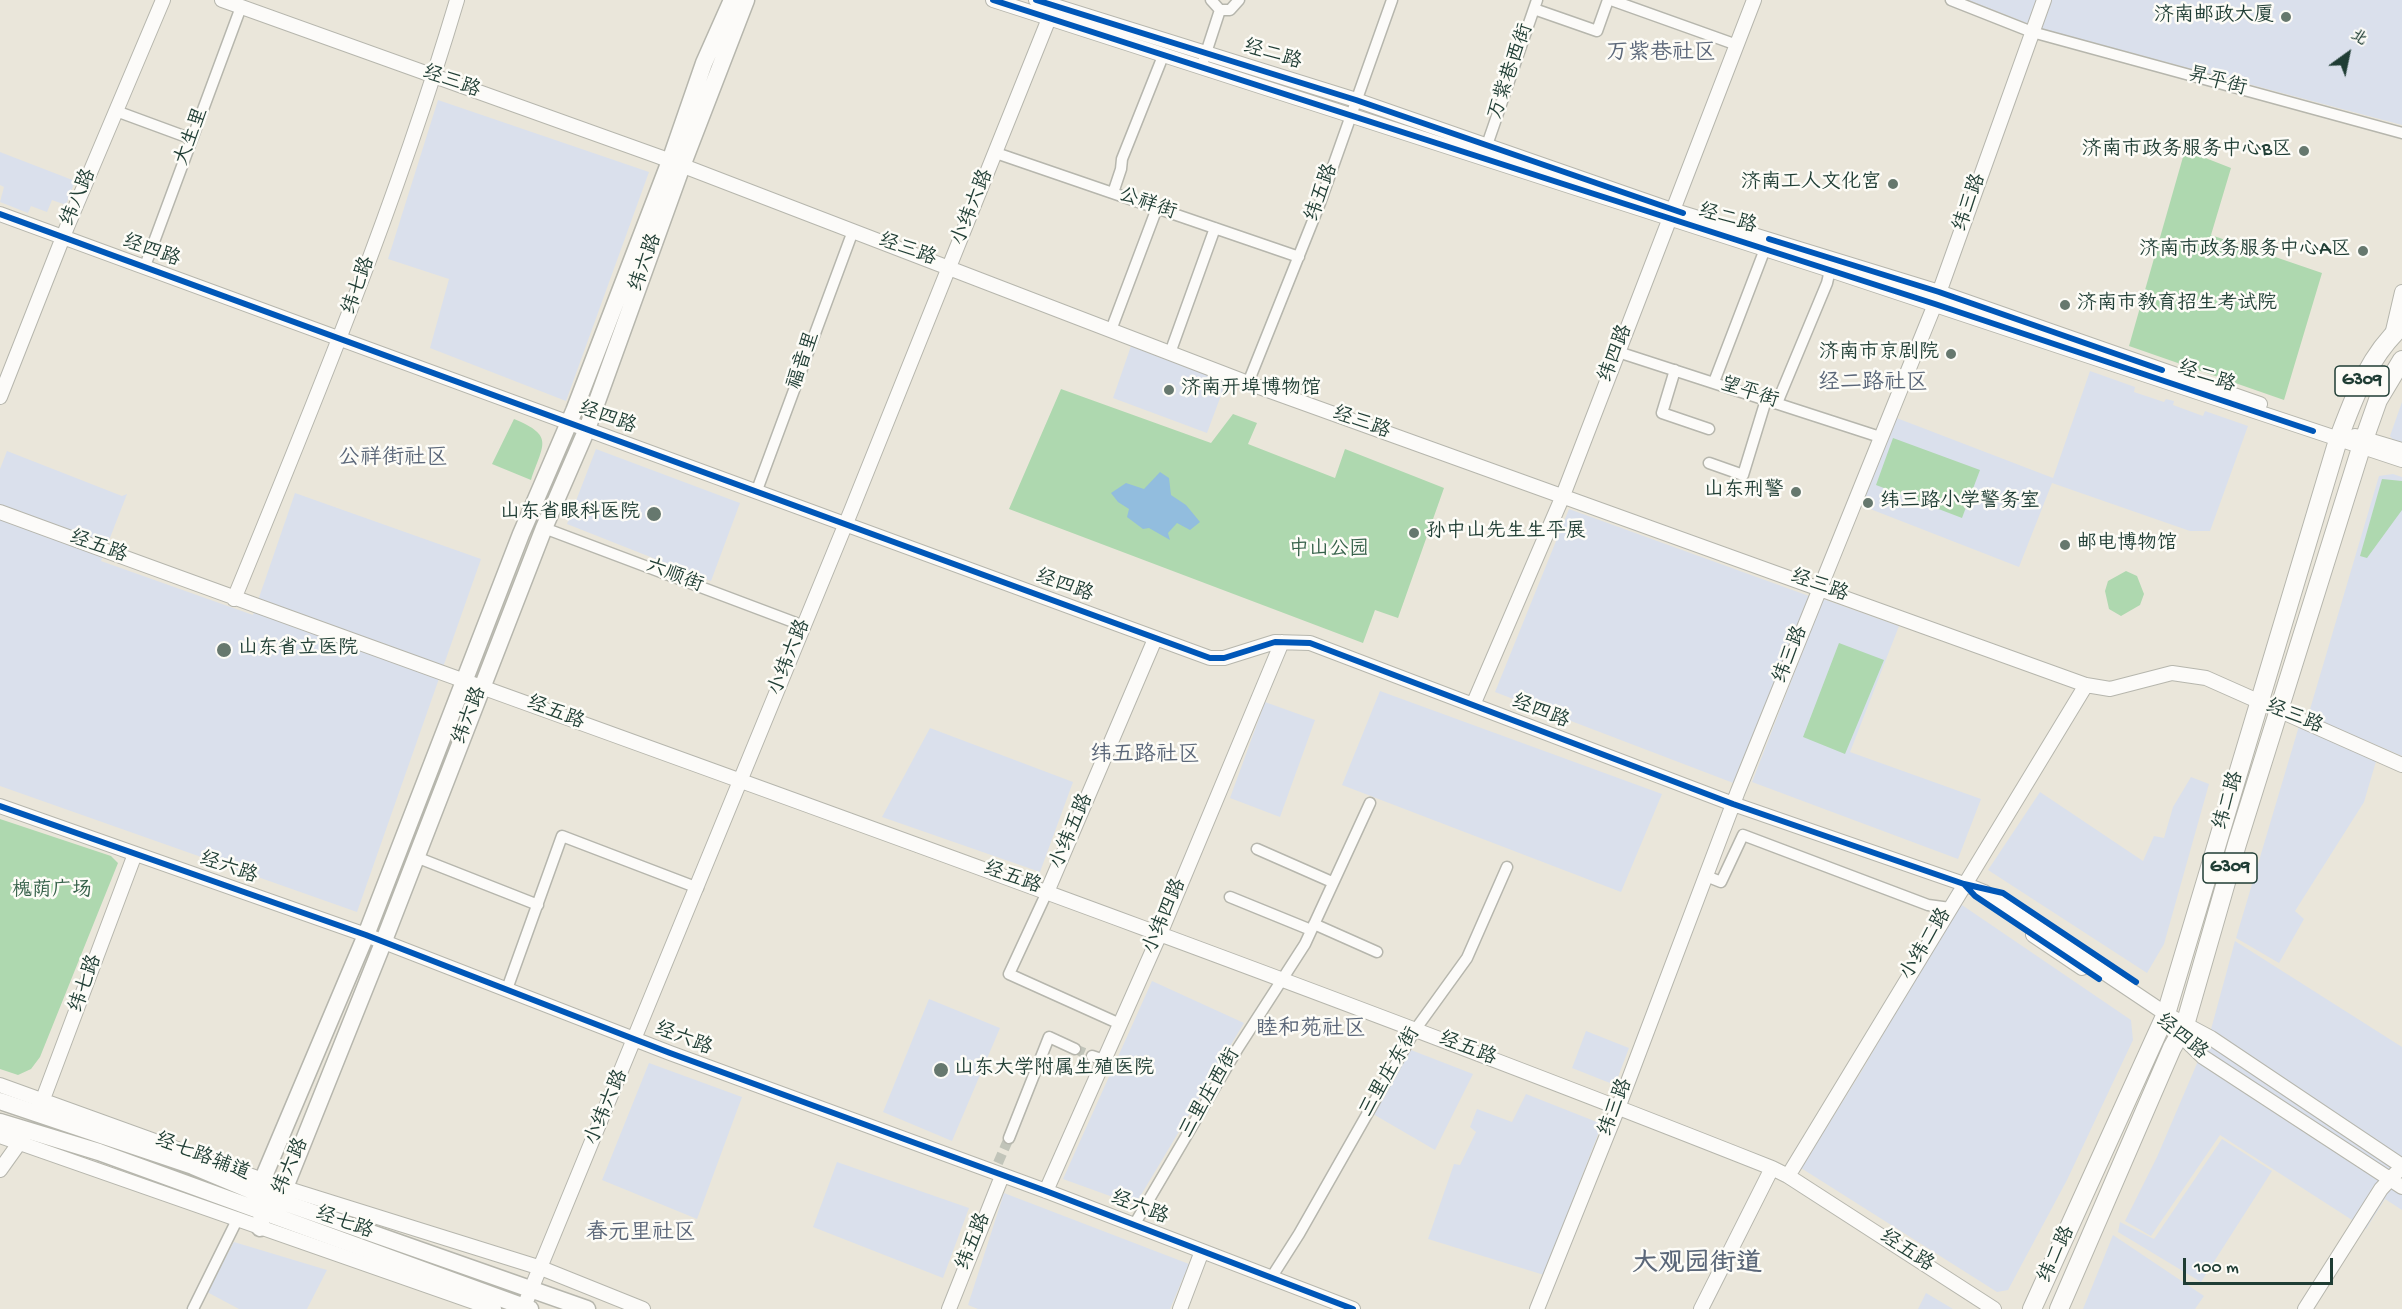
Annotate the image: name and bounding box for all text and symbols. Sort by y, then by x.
place label: 济南邮政大厦 [2154,5,2274,29]
marker: 济南邮政大厦 [2279,10,2293,24]
street label: 万紫巷西街 [1484,21,1540,123]
north arrow [2318,24,2378,84]
text: 北 [2346,26,2370,51]
street label: 经二路 [1240,36,1304,76]
district label: 万紫巷社区 [1606,42,1716,68]
street label: 经三路 [419,61,483,105]
street label: 昇平街 [2185,64,2249,102]
street label: 大生里 [171,105,215,169]
place label: 济南市政务服务中心B区 [2082,139,2292,163]
marker: 济南市政务服务中心B区 [2297,144,2311,158]
street label: 纬五路 [1301,161,1345,225]
street label: 纬八路 [57,166,103,230]
street label: 小纬六路 [948,166,1000,250]
street label: 纬三路 [1949,171,1993,235]
place label: 济南工人文化宫 [1741,172,1881,196]
marker: 济南工人文化宫 [1886,177,1900,191]
street label: 公祥街 [1115,184,1179,226]
street label: 经二路 [1695,200,1759,240]
street label: 经三路 [875,229,939,273]
street label: 经四路 [119,230,183,274]
street label: 纬六路 [625,231,669,295]
place label: 济南市政务服务中心A区 [2139,239,2351,263]
marker: 济南市政务服务中心A区 [2356,244,2370,258]
street label: 纬七路 [338,254,382,318]
place label: 济南市教育招生考试院 [2077,293,2277,317]
marker: 济南市教育招生考试院 [2058,298,2072,312]
street label: 纬四路 [1595,322,1639,386]
street label: 福音里 [783,329,827,393]
place label: 济南市京剧院 [1819,342,1939,366]
marker: 济南市京剧院 [1944,347,1958,361]
street label: 经二路 [2174,357,2238,399]
road number: G309 [2335,366,2389,396]
district label: 经二路社区 [1818,372,1928,398]
street label: 望平街 [1717,373,1781,415]
place label: 济南开埠博物馆 [1181,378,1321,402]
marker: 济南开埠博物馆 [1162,383,1176,397]
street label: 经四路 [575,397,639,441]
street label: 经三路 [1329,402,1393,446]
district label: 公祥街社区 [338,447,448,473]
place label: 山东刑警 [1704,480,1784,504]
marker: 山东刑警 [1789,485,1803,499]
place label: 纬三路小学警务室 [1880,491,2040,515]
marker: 纬三路小学警务室 [1861,496,1875,510]
place label: 山东省眼科医院 [500,502,640,526]
marker: 山东省眼科医院 [645,505,663,523]
place label: 孙中山先生生平展 [1426,521,1586,545]
street label: 经五路 [66,526,130,570]
marker: 孙中山先生生平展 [1407,526,1421,540]
place label: 邮电博物馆 [2077,533,2177,557]
marker: 邮电博物馆 [2058,538,2072,552]
park label: 中山公园 [1289,539,1369,563]
street label: 六顺街 [642,555,706,599]
street label: 经四路 [1032,565,1096,609]
street label: 经三路 [1787,565,1851,609]
street label: 小纬六路 [765,616,817,700]
street label: 纬三路 [1770,623,1814,687]
place label: 山东省立医院 [238,638,358,662]
marker: 山东省立医院 [215,641,233,659]
street label: 纬六路 [449,684,493,748]
street label: 经四路 [1508,691,1572,735]
street label: 经五路 [523,692,587,736]
street label: 经三路 [2262,696,2326,740]
district label: 纬五路社区 [1090,744,1200,770]
street label: 纬二路 [2210,769,2250,833]
street label: 小纬五路 [1046,790,1100,874]
street label: 经六路 [196,848,260,890]
road number: G309 [2203,853,2257,883]
street label: 经五路 [980,857,1044,901]
street label: 小纬四路 [1139,875,1193,959]
park label: 槐荫广场 [12,880,92,904]
street label: 小纬二路 [1896,905,1958,985]
street label: 纬七路 [65,952,109,1016]
street label: 经四路 [2150,1010,2212,1066]
street label: 经六路 [651,1018,715,1062]
district label: 睦和苑社区 [1256,1018,1366,1044]
street label: 三里庄东街 [1356,1024,1426,1122]
street label: 经五路 [1435,1028,1499,1072]
street label: 三里庄西街 [1176,1045,1246,1143]
place label: 山东大学附属生殖医院 [954,1058,1154,1082]
marker: 山东大学附属生殖医院 [932,1061,950,1079]
street label: 小纬六路 [581,1066,635,1150]
street label: 纬三路 [1595,1076,1639,1140]
street label: 经七路辅道 [151,1129,253,1187]
street label: 纬六路 [269,1135,315,1199]
street label: 经六路 [1107,1187,1171,1231]
street label: 经七路 [312,1202,376,1246]
street label: 纬五路 [953,1210,997,1274]
district label: 春元里社区 [586,1222,696,1248]
street label: 纬二路 [2034,1223,2082,1287]
street label: 经五路 [1874,1226,1938,1278]
scale bar [2186,1246,2336,1284]
district label: 大观园街道 [1632,1250,1762,1282]
text: 100 m [2194,1258,2239,1279]

